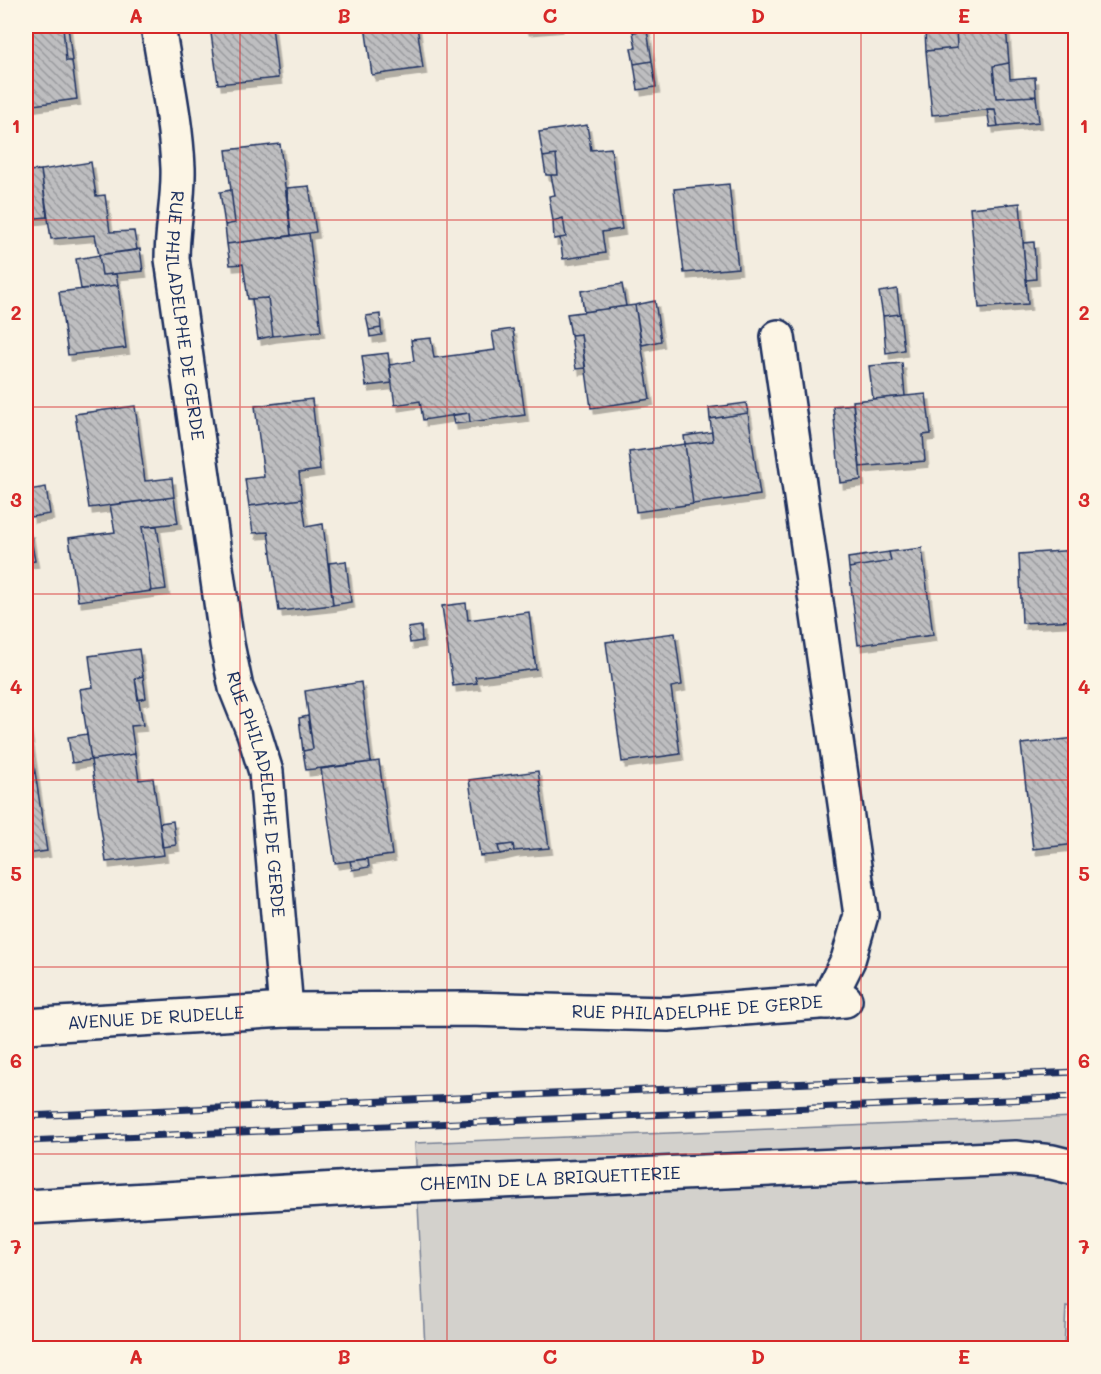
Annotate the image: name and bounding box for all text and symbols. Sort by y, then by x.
text: A [129,2,143,28]
text: B [337,2,351,28]
text: C [543,2,558,28]
text: D [751,2,765,28]
text: E [958,2,970,28]
text: 1 [12,112,20,138]
text: 1 [1080,112,1088,138]
street label: RUE PHILADELPHE DE GERDE [161,190,211,442]
text: 2 [10,299,22,325]
text: 2 [1078,299,1090,325]
text: 3 [10,486,22,512]
text: 3 [1078,486,1090,512]
street label: RUE PHILADELPHE DE GERDE [222,669,291,918]
text: 4 [10,673,23,699]
text: 4 [1078,673,1091,699]
text: 5 [10,860,22,886]
text: 5 [1078,860,1090,886]
street label: RUE PHILADELPHE DE GERDE [571,989,824,1025]
street label: AVENUE DE RUDELLE [67,1000,245,1034]
text: 6 [10,1047,22,1073]
text: 6 [1078,1047,1090,1073]
street label: CHEMIN DE LA BRIQUETTERIE [419,1160,681,1196]
text: 7 [10,1233,22,1259]
text: 7 [1078,1233,1090,1259]
text: A [129,1343,143,1369]
text: B [337,1343,351,1369]
text: C [543,1343,558,1369]
text: D [751,1343,765,1369]
text: E [958,1343,970,1369]

